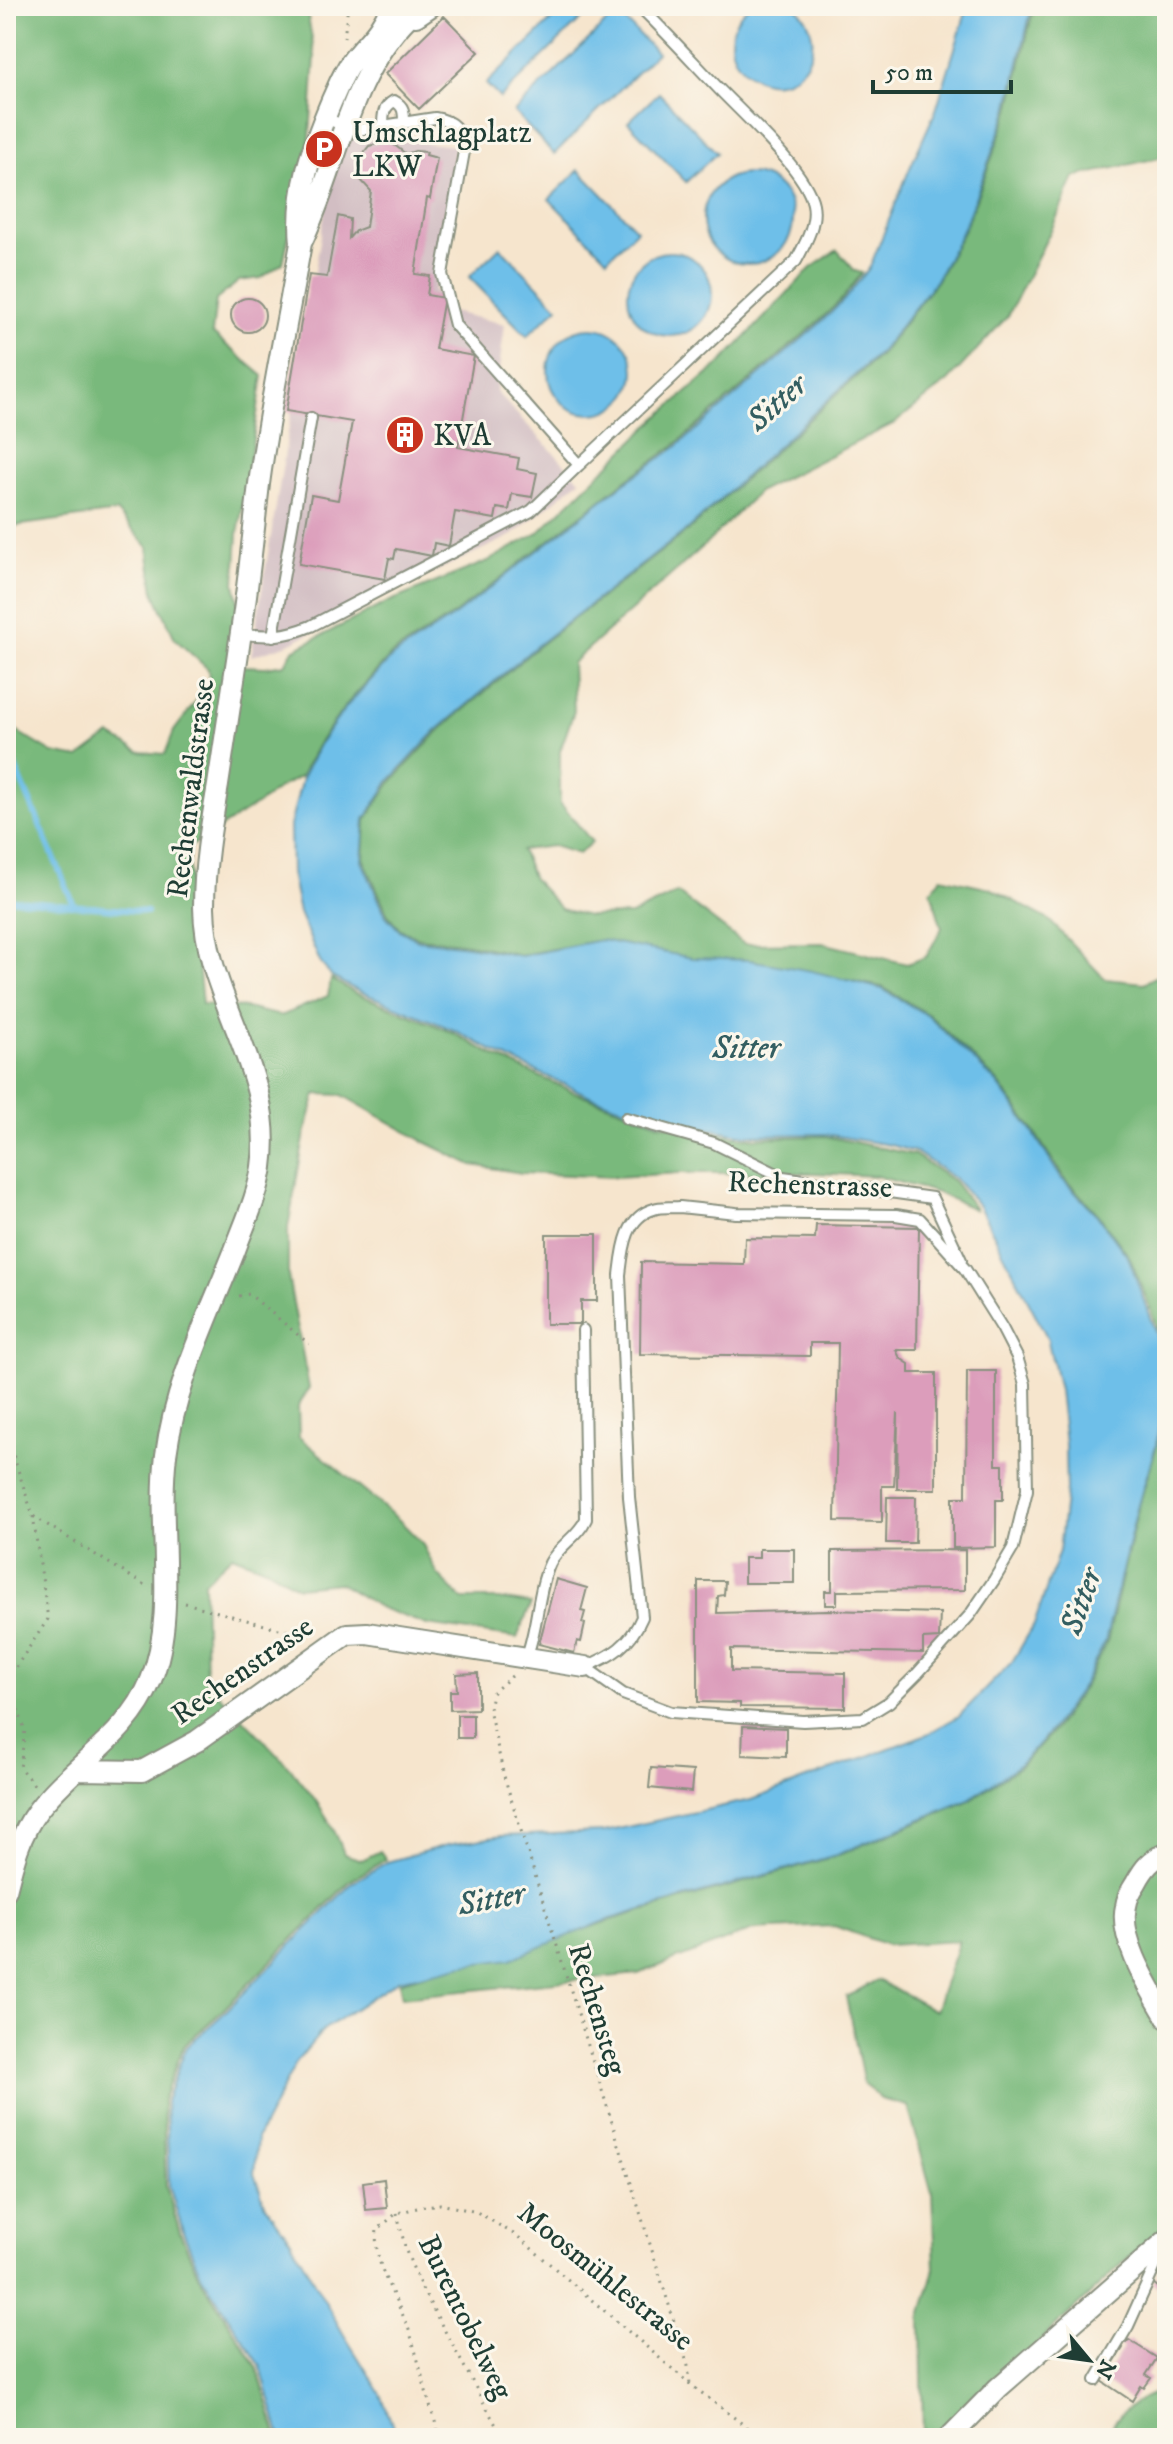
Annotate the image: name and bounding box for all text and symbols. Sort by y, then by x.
scale bar [873,44,1011,94]
text: 50 m [885,58,933,88]
place label: Umschlagplatz LKW [352,115,531,186]
parking icon: Umschlagplatz LKW [303,128,345,170]
water label: Sitter [738,364,818,442]
building icon: KVA [384,414,426,456]
place label: KVA [433,418,492,455]
street label: Rechenwaldstrasse [160,676,223,900]
water label: Sitter [711,1029,782,1069]
street label: Rechenstrasse [727,1164,893,1207]
water label: Sitter [1052,1561,1113,1641]
street label: Rechenstrasse [165,1609,321,1734]
water label: Sitter [453,1873,531,1926]
street label: Rechensteg [559,1939,634,2080]
street label: Moosmühlestrasse [509,2195,701,2360]
street label: Burentobelweg [409,2229,521,2406]
north arrow [1049,2320,1129,2400]
text: N [1089,2355,1121,2383]

